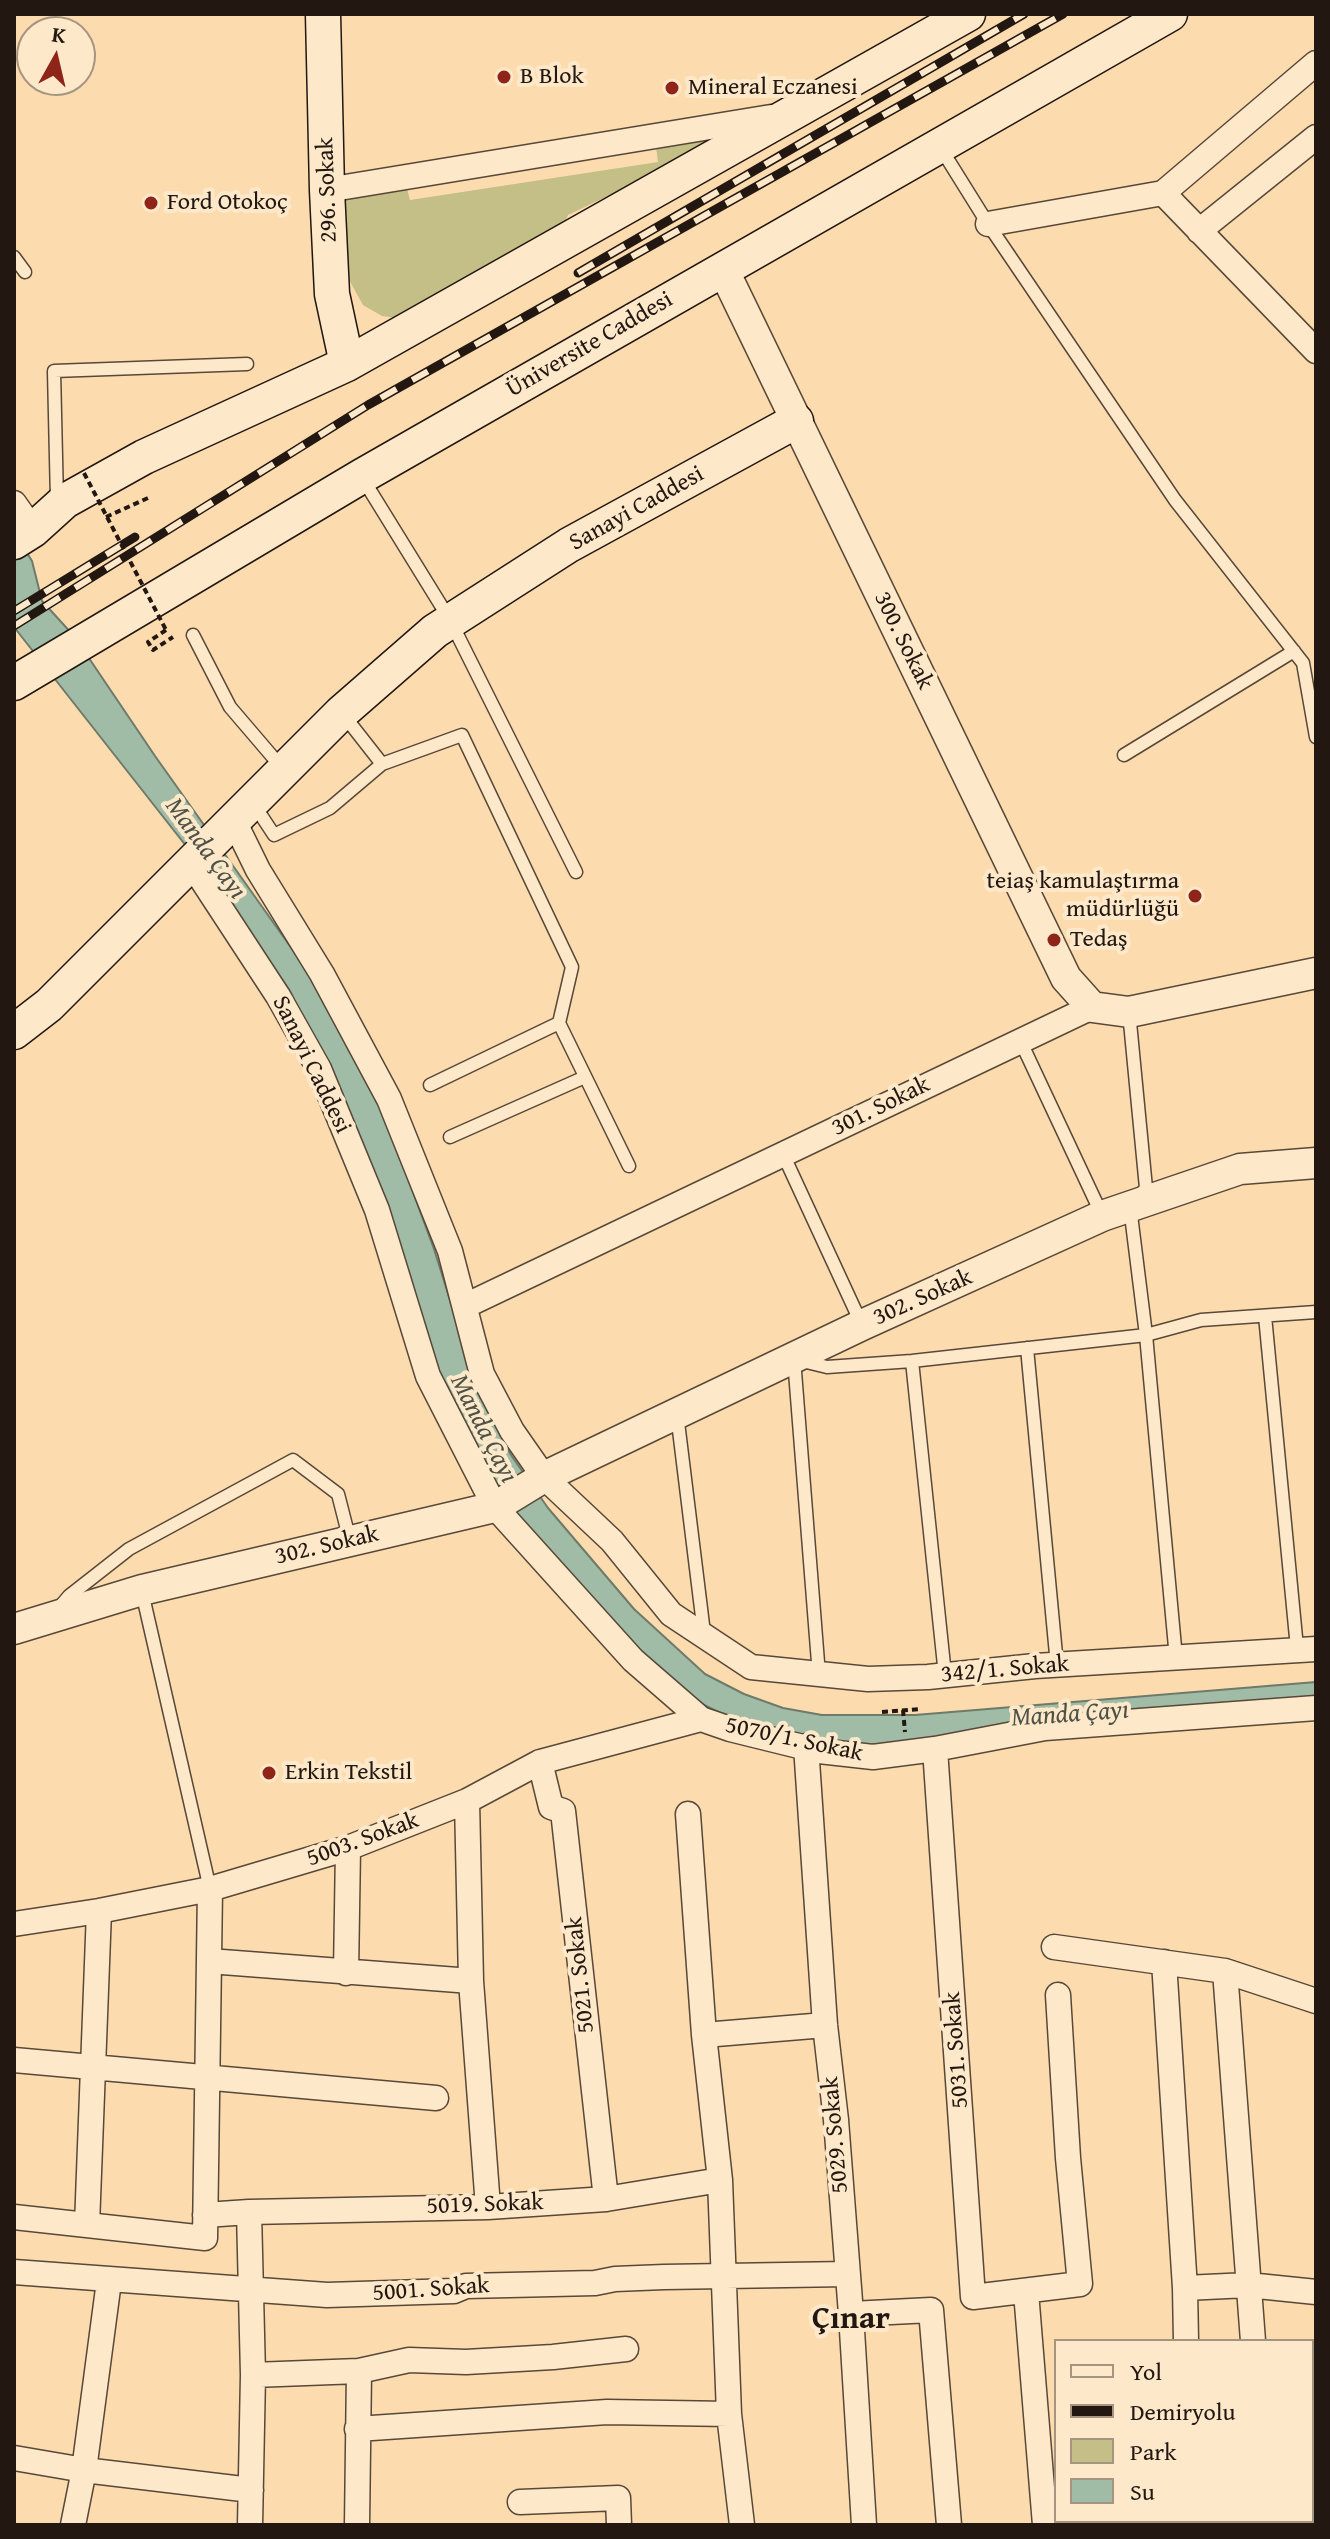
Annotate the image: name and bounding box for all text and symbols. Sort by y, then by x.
north arrow [16,16,96,96]
text: K [50,17,68,51]
place label: B Blok [520,63,584,91]
marker: B Blok [495,68,513,86]
place label: Mineral Eczanesi [688,74,858,102]
marker: Mineral Eczanesi [663,79,681,97]
street label: 296. Sokak [312,137,344,243]
place label: Ford Otokoç [167,189,288,217]
marker: Ford Otokoç [142,194,160,212]
street label: Üniversite Caddesi [502,286,678,404]
street label: Sanayi Caddesi [565,460,709,558]
street label: 300. Sokak [867,587,939,695]
water label: Manda Çayı [158,792,252,906]
place label: teiaş kamulaştırma müdürlüğü [987,868,1179,924]
marker: teiaş kamulaştırma müdürlüğü [1186,887,1204,905]
place label: Tedaş [1070,926,1127,954]
marker: Tedaş [1045,931,1063,949]
street label: Sanayi Caddesi [265,992,357,1138]
street label: 301. Sokak [827,1071,935,1143]
street label: 302. Sokak [869,1263,977,1333]
water label: Manda Çayı [442,1369,524,1489]
street label: 302. Sokak [272,1520,382,1572]
street label: 342/1. Sokak [940,1650,1070,1690]
water label: Manda Çayı [1010,1695,1130,1735]
street label: 5070/1. Sokak [723,1711,865,1769]
place label: Erkin Tekstil [285,1759,412,1787]
marker: Erkin Tekstil [260,1764,278,1782]
street label: 5003. Sokak [303,1806,423,1874]
street label: 5021. Sokak [561,1915,601,2035]
street label: 5031. Sokak [939,1991,975,2109]
street label: 5029. Sokak [817,2075,855,2195]
street label: 5019. Sokak [426,2189,544,2221]
street label: 5001. Sokak [372,2272,490,2308]
district label: Çınar [812,2301,890,2339]
legend [1054,2339,1314,2523]
text: Yol [1130,2354,1162,2389]
text: Demiryolu [1130,2394,1236,2429]
text: Park [1130,2434,1176,2469]
text: Su [1130,2474,1155,2509]

